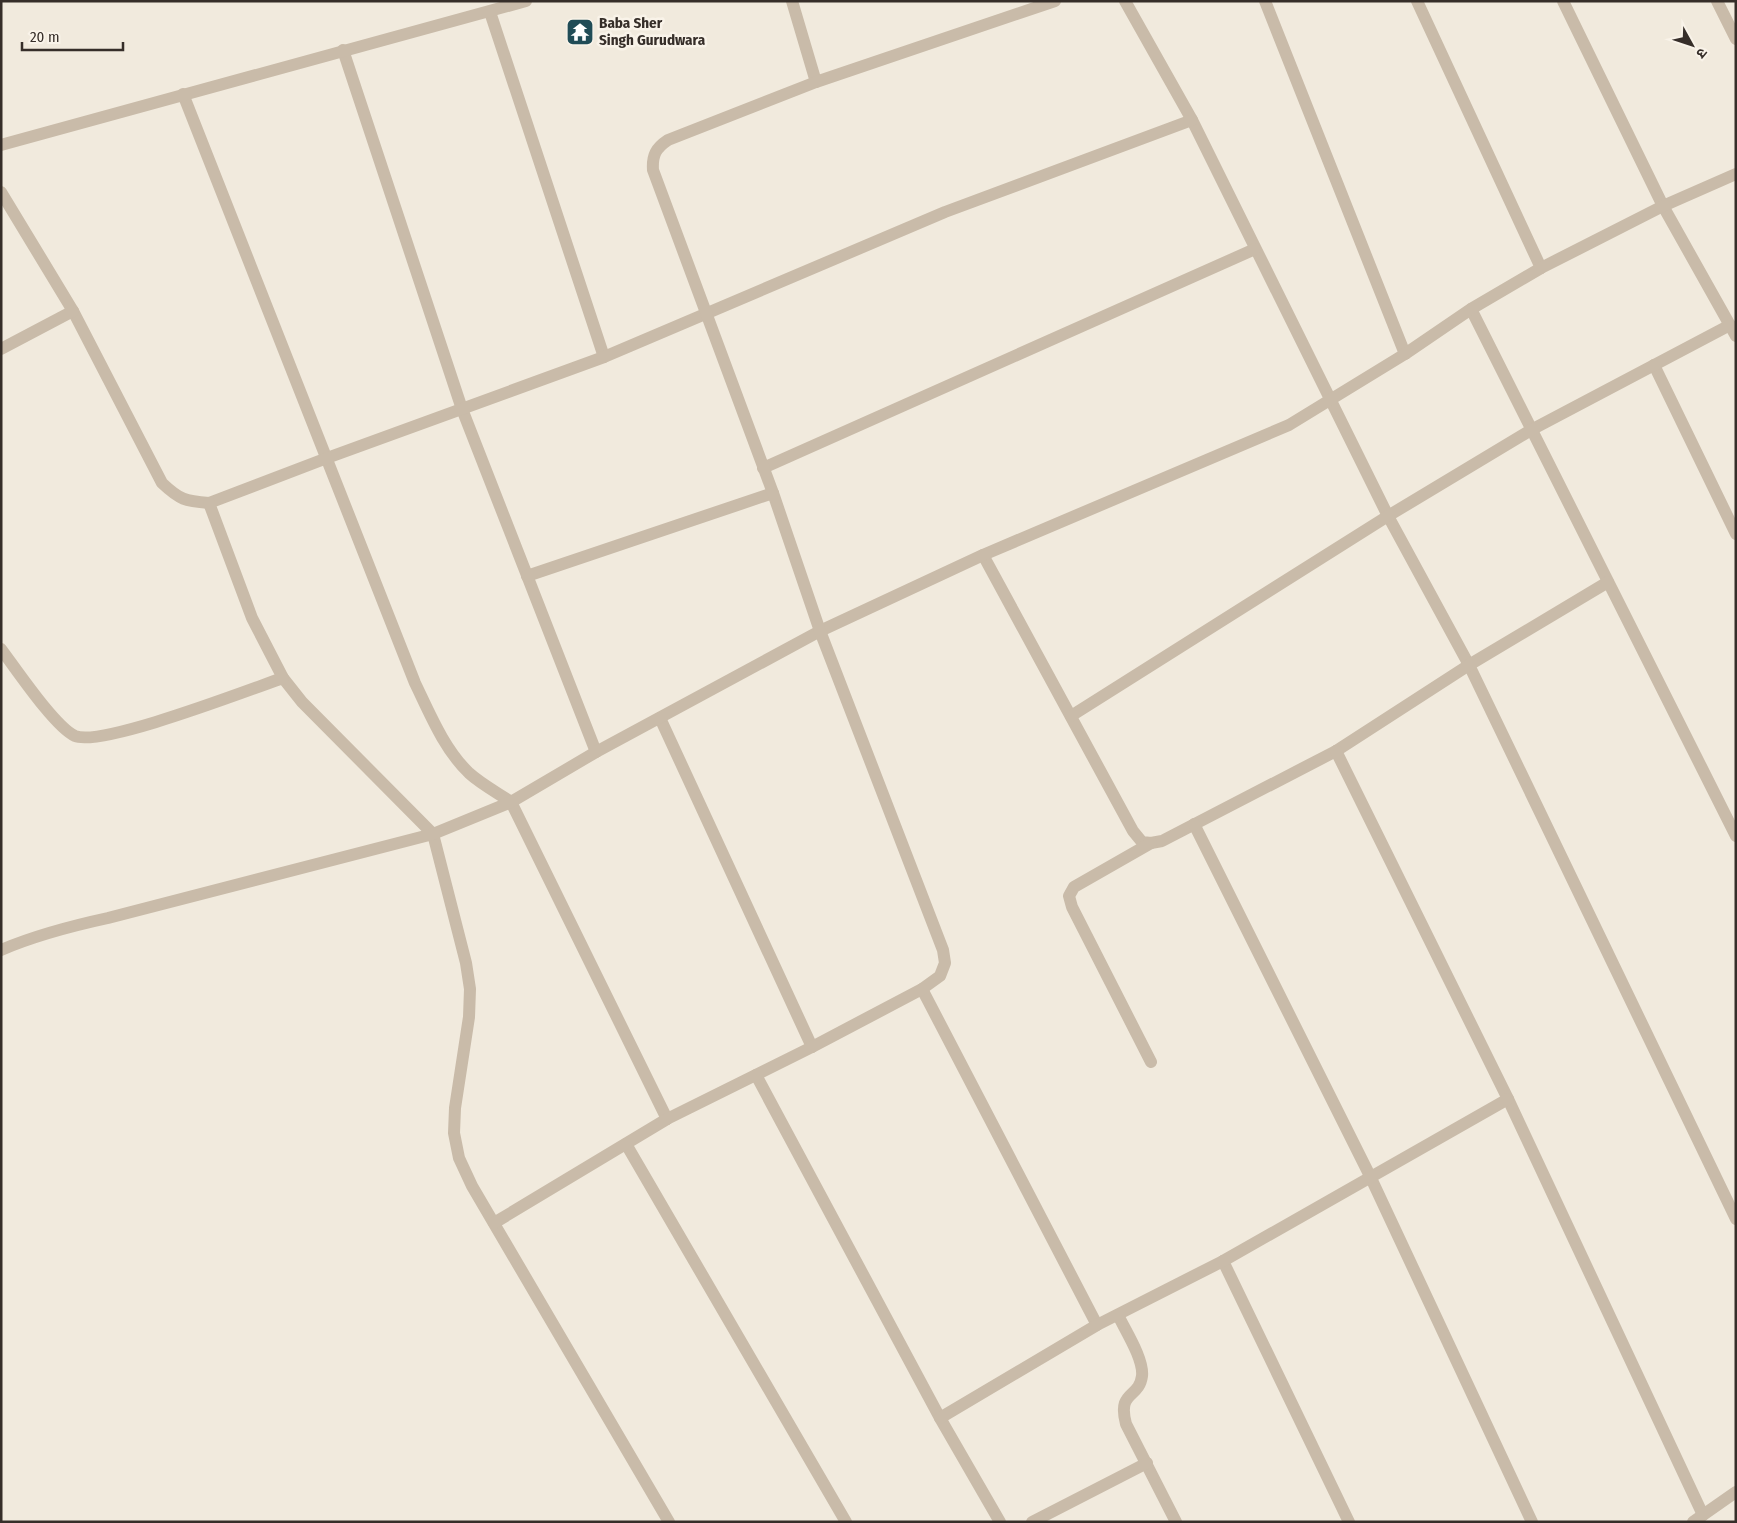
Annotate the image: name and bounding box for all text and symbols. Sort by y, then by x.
place label: Baba Sher Singh Gurudwara [599,14,706,49]
temple icon: Baba Sher Singh Gurudwara [565,17,595,47]
scale bar [22,20,124,52]
north arrow [1667,20,1717,70]
text: 20 m [30,28,60,46]
text: उ [1692,44,1711,62]

